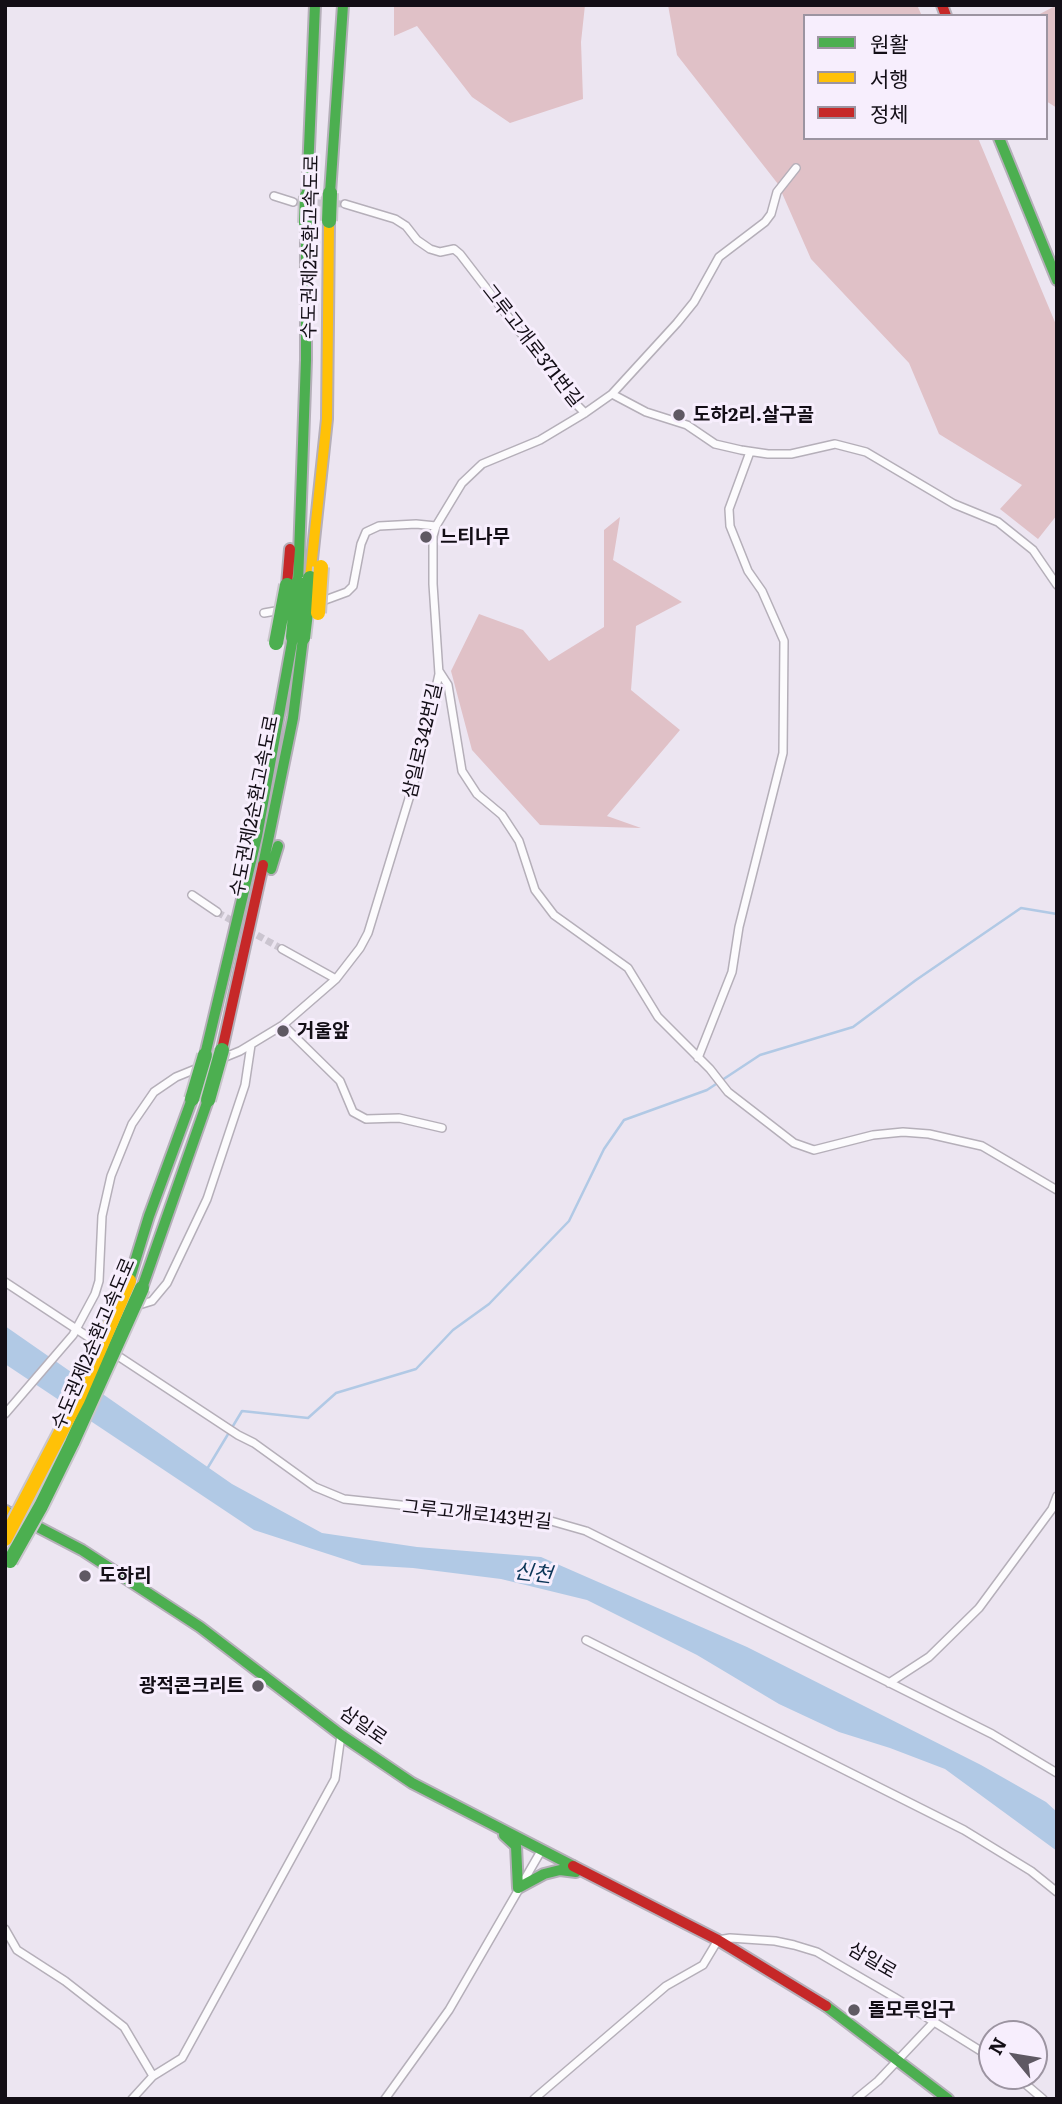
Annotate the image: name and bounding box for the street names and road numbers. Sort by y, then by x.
street label: 수도권제2순환고속도로 [298,155,324,339]
street label: 그루고개로371번길 [477,280,587,412]
street label: 삼일로342번길 [399,681,447,801]
street label: 수도권제2순환고속도로 [226,713,284,899]
street label: 수도권제2순환고속도로 [47,1255,141,1433]
street label: 그루고개로143번길 [401,1496,553,1534]
street label: 삼일로 [335,1702,391,1750]
street label: 삼일로 [844,1938,900,1984]

